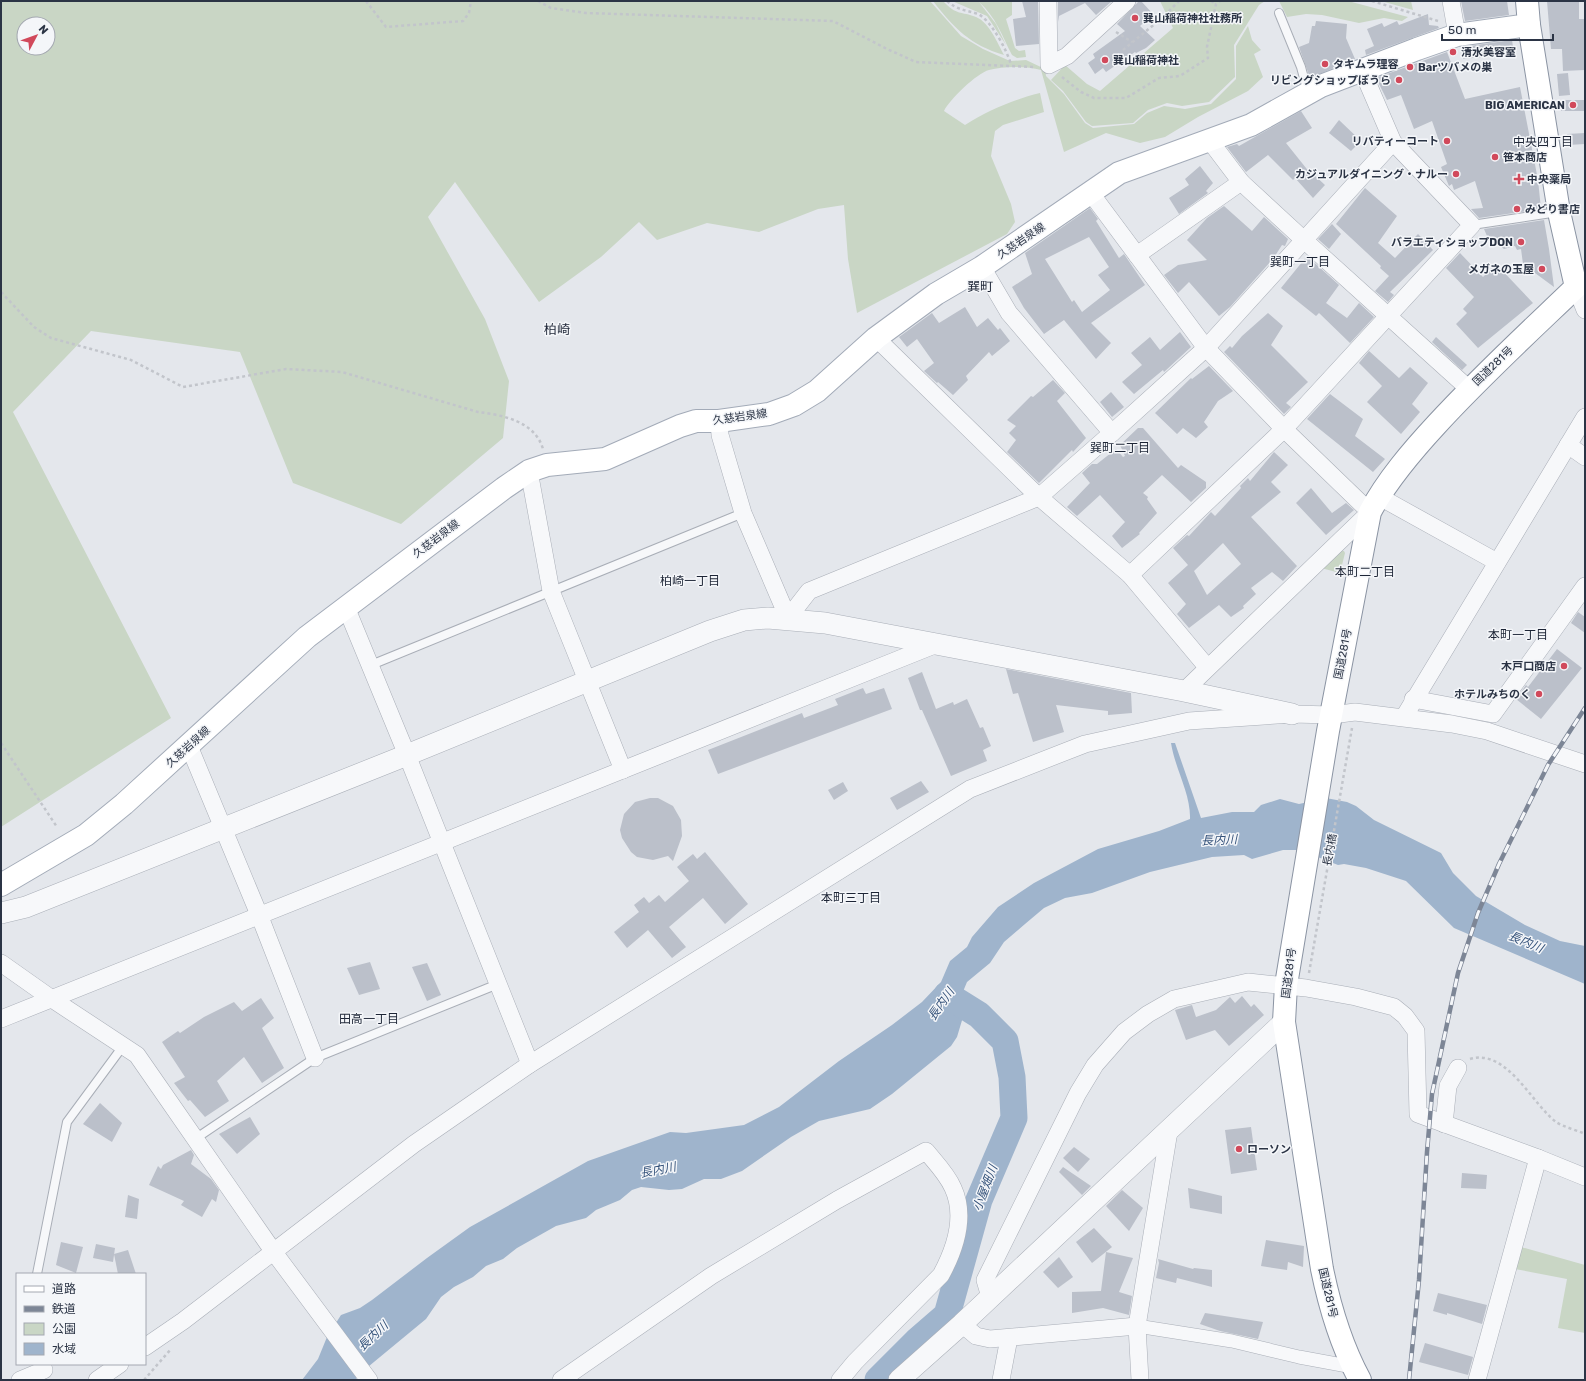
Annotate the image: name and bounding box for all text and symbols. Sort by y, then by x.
place label: 巽山稲荷神社社務所 [1143,12,1242,25]
marker: 巽山稲荷神社社務所 [1130,13,1140,23]
north arrow [16,16,56,56]
scale bar [1442,16,1553,42]
text: N [36,23,51,37]
text: 50 m [1448,23,1476,37]
place label: 清水美容室 [1461,46,1516,59]
marker: 清水美容室 [1448,47,1458,57]
place label: 巽山稲荷神社 [1113,54,1179,67]
marker: 巽山稲荷神社 [1100,55,1110,65]
place label: タキムラ理容 [1333,58,1398,71]
marker: タキムラ理容 [1320,59,1330,69]
place label: Barツバメの巣 [1418,61,1492,74]
marker: Barツバメの巣 [1405,62,1415,72]
place label: リビングショップぼうら [1270,74,1391,87]
marker: リビングショップぼうら [1394,75,1404,85]
place label: BIG AMERICAN [1485,99,1565,112]
marker: BIG AMERICAN [1568,100,1578,110]
place label: リバティーコート [1352,135,1439,148]
district label: 中央四丁目 [1513,135,1573,149]
marker: リバティーコート [1442,136,1452,146]
place label: 笹本商店 [1503,151,1547,164]
marker: 笹本商店 [1490,152,1500,162]
place label: カジュアルダイニング・ナルー [1295,168,1448,181]
marker: カジュアルダイニング・ナルー [1451,169,1461,179]
place label: 中央薬局 [1527,173,1571,186]
marker: 中央薬局 [1514,174,1524,184]
place label: みどり書店 [1525,203,1580,216]
marker: みどり書店 [1512,204,1522,214]
street label: 久慈岩泉線 [995,220,1047,262]
place label: バラエティショップDON [1391,236,1513,249]
marker: バラエティショップDON [1516,237,1526,247]
district label: 巽町一丁目 [1270,255,1330,269]
place label: メガネの玉屋 [1468,263,1534,276]
marker: メガネの玉屋 [1537,264,1547,274]
district label: 巽町 [967,279,993,294]
district label: 柏崎 [544,322,570,337]
street label: 国道281号 [1470,344,1516,388]
street label: 久慈岩泉線 [712,407,768,427]
district label: 巽町二丁目 [1090,441,1150,455]
street label: 久慈岩泉線 [410,517,462,561]
district label: 本町二丁目 [1335,565,1395,579]
district label: 柏崎一丁目 [660,574,720,588]
street label: 国道281号 [1332,628,1354,680]
district label: 本町一丁目 [1488,628,1548,642]
place label: 木戸口商店 [1501,660,1556,673]
marker: 木戸口商店 [1559,661,1569,671]
place label: ホテルみちのく [1454,688,1531,701]
marker: ホテルみちのく [1534,689,1544,699]
street label: 久慈岩泉線 [163,724,213,770]
water label: 長内川 [1201,832,1239,848]
street label: 長内橋 [1321,833,1339,867]
district label: 本町三丁目 [821,891,881,905]
water label: 長内川 [1507,929,1547,956]
street label: 国道281号 [1279,947,1299,999]
water label: 長内川 [925,984,958,1023]
district label: 田高一丁目 [339,1012,399,1026]
place label: ローソン [1247,1143,1291,1156]
marker: ローソン [1234,1144,1244,1154]
water label: 長内川 [639,1159,679,1180]
water label: 小屋畑川 [970,1161,1001,1213]
street label: 国道281号 [1316,1267,1340,1319]
legend [16,1273,146,1365]
text: 道路 [52,1282,76,1296]
text: 鉄道 [52,1302,76,1316]
water label: 長内川 [355,1317,392,1353]
text: 公園 [52,1322,76,1336]
text: 水域 [52,1342,76,1356]

